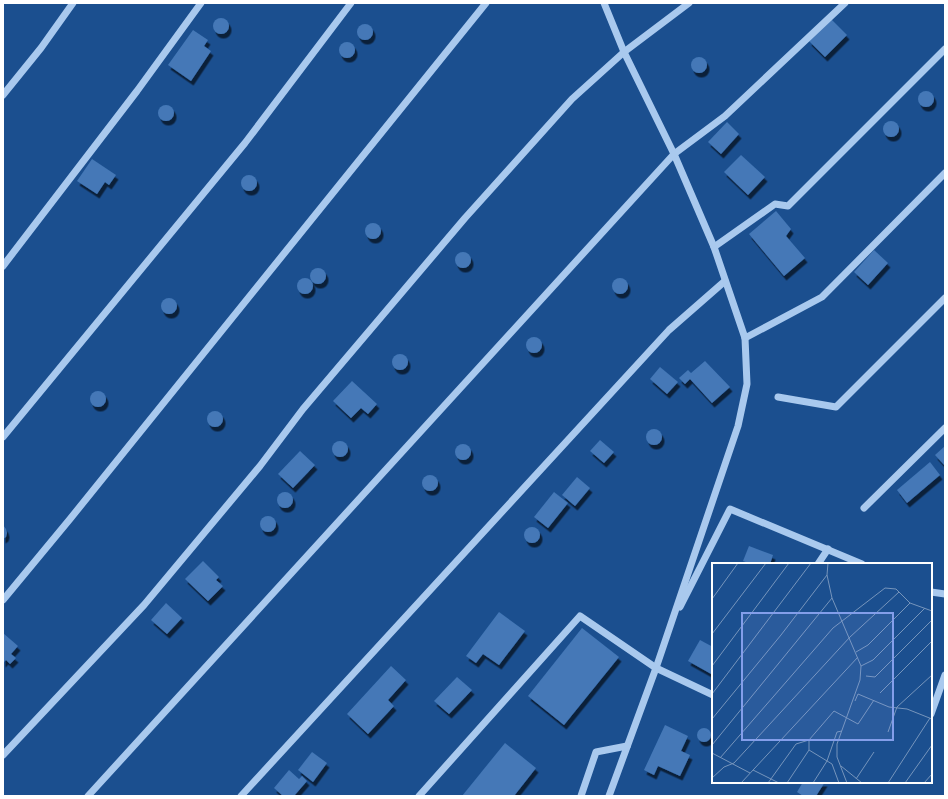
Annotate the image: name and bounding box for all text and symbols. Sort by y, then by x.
inset map [712,563,932,783]

